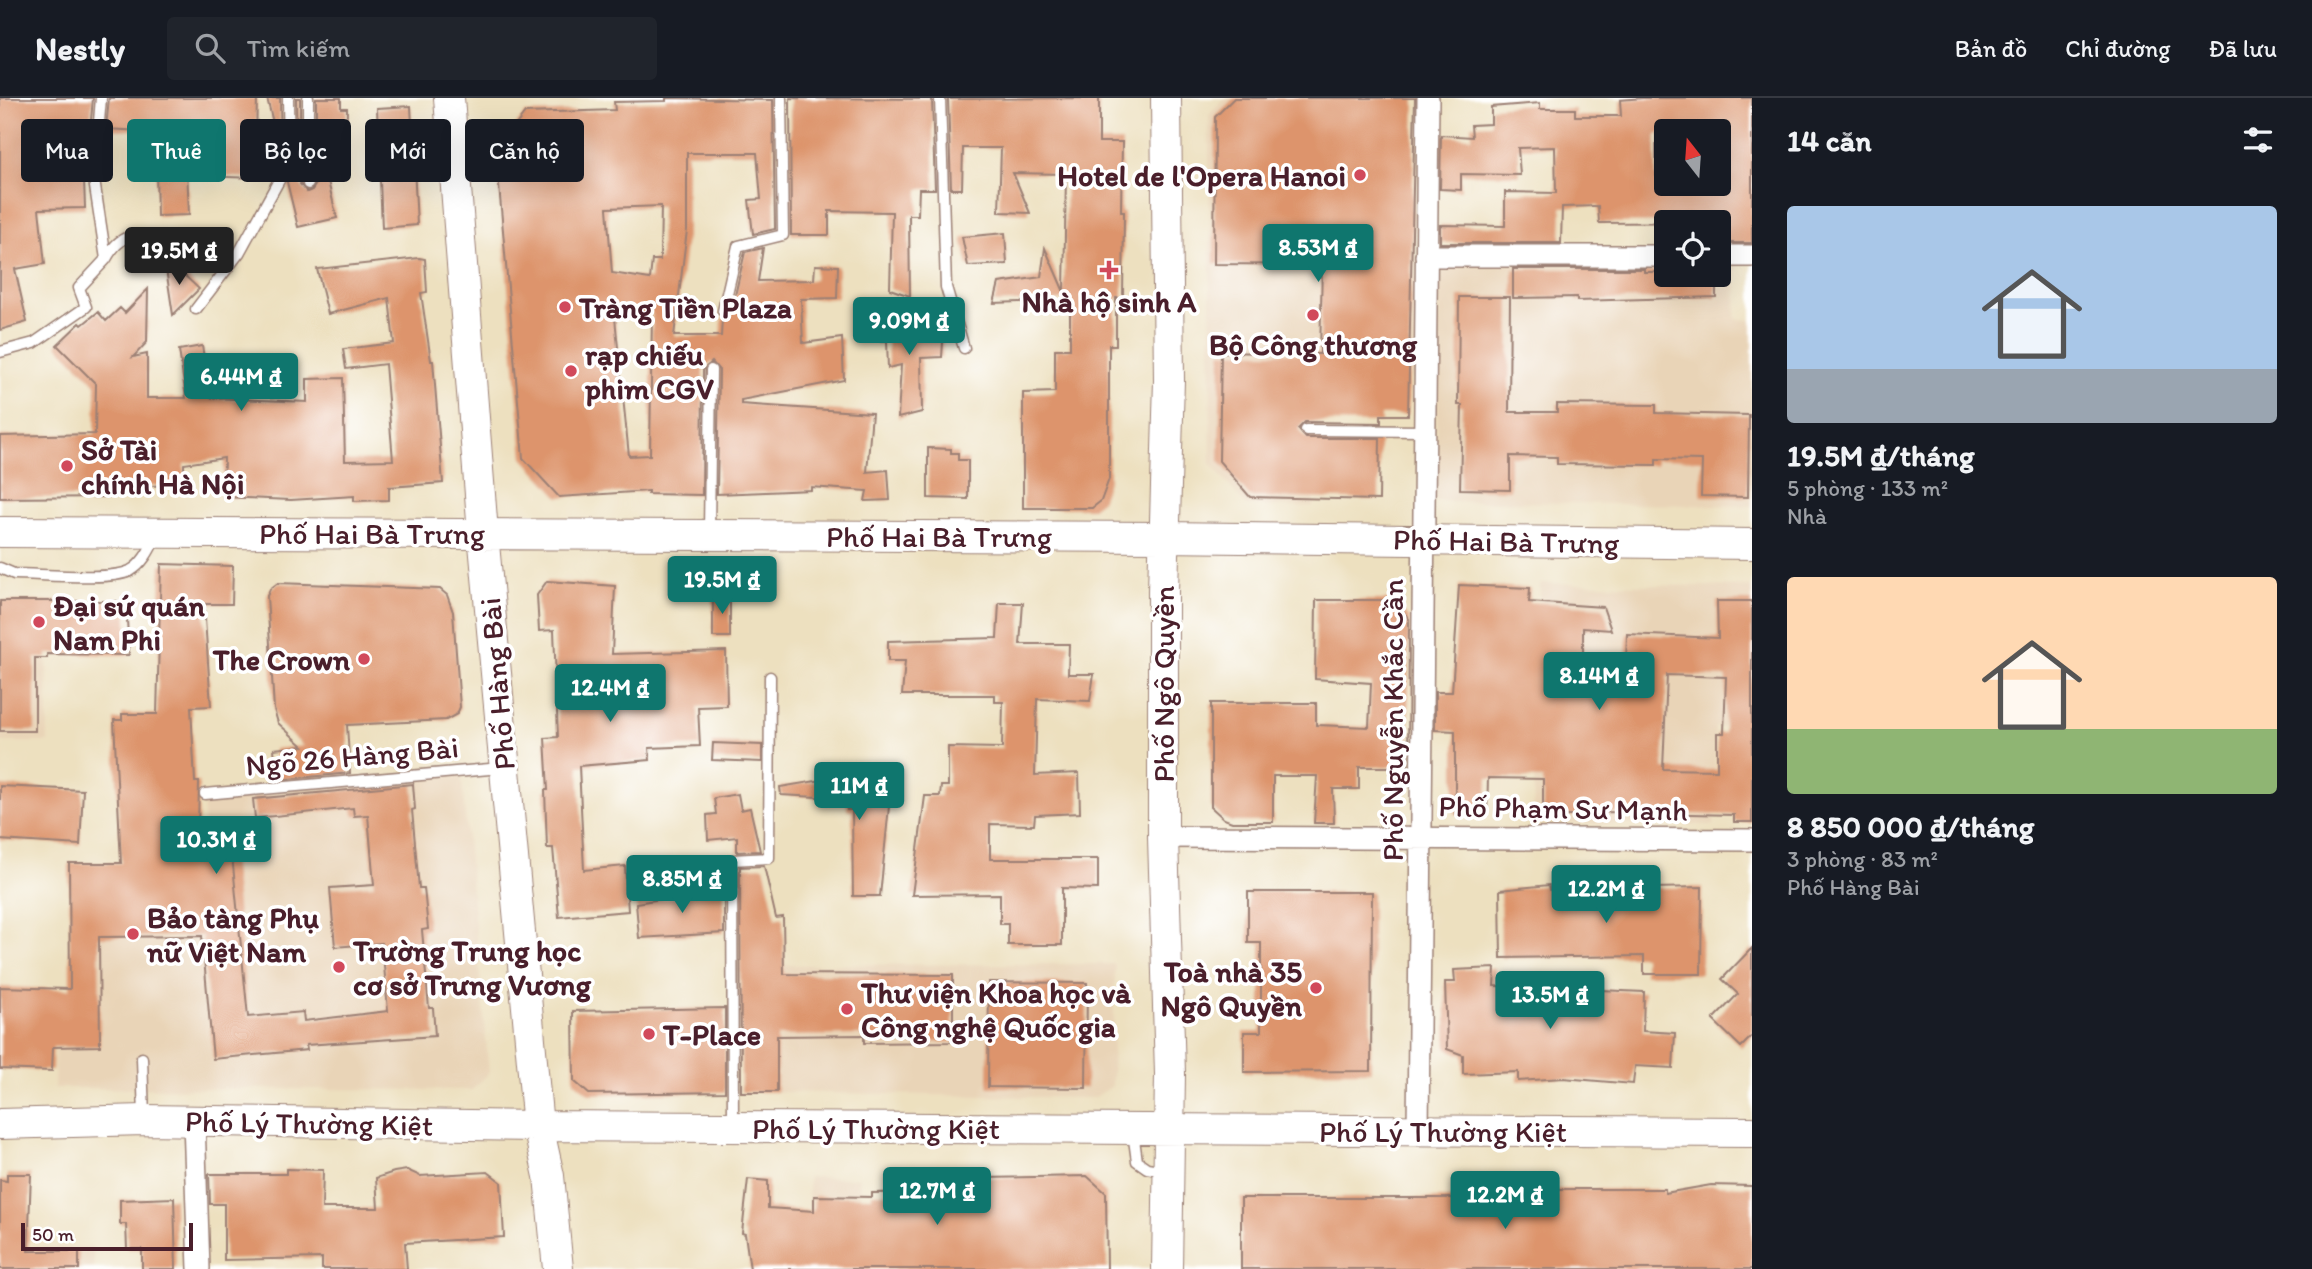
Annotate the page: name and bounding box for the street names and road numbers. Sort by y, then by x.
street label: Phố Hai Bà Trưng [259,515,486,552]
street label: Phố Hai Bà Trưng [826,518,1053,555]
street label: Phố Hai Bà Trưng [1393,521,1620,561]
street label: Phố Nguyễn Khắc Cần [1374,579,1411,861]
street label: Phố Ngô Quyền [1145,586,1182,782]
street label: Phố Hàng Bài [471,596,523,772]
street label: Ngõ 26 Hàng Bài [244,728,460,784]
street label: Phố Phạm Sư Mạnh [1438,787,1688,829]
street label: Phố Lý Thường Kiệt [185,1102,433,1144]
street label: Phố Lý Thường Kiệt [752,1110,1000,1147]
street label: Phố Lý Thường Kiệt [1319,1113,1567,1150]

